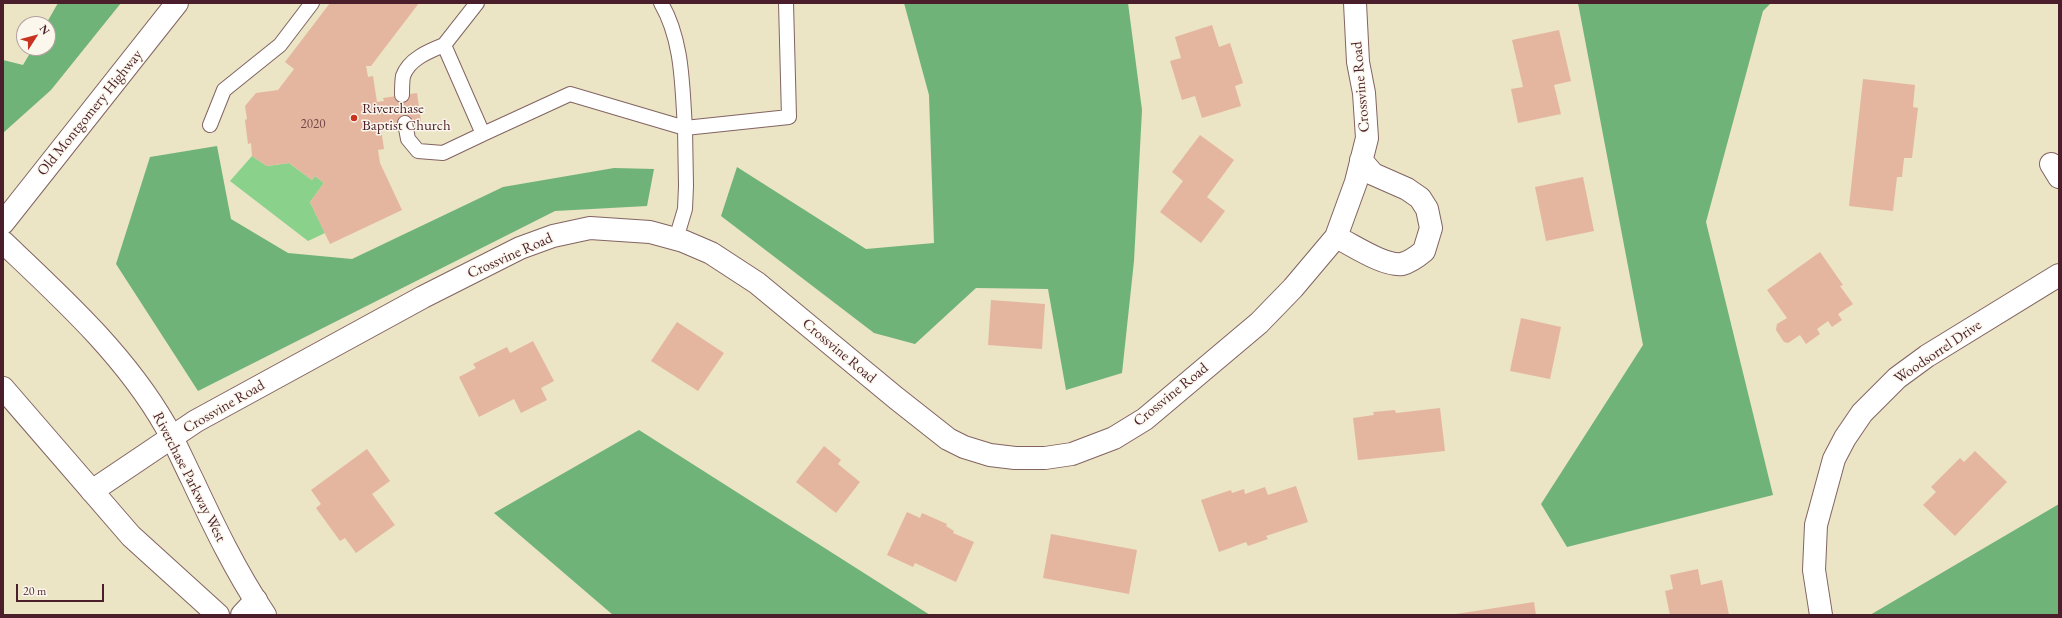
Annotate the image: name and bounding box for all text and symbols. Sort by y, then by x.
north arrow [16,16,56,56]
text: N [37,22,53,37]
street label: Crossvine Road [1348,41,1374,133]
street label: Old Montgomery Highway [34,46,146,180]
place label: Riverchase Baptist Church [362,100,451,135]
marker: Riverchase Baptist Church [349,113,359,123]
house number: 2020 [301,116,325,132]
street label: Crossvine Road [465,229,555,283]
street label: Crossvine Road [798,315,880,387]
street label: Woodsorrel Drive [1891,316,1985,388]
street label: Crossvine Road [1130,359,1212,431]
street label: Crossvine Road [180,376,268,438]
street label: Riverchase Parkway West [148,409,230,545]
scale bar [18,576,106,602]
text: 20 m [23,583,46,599]

